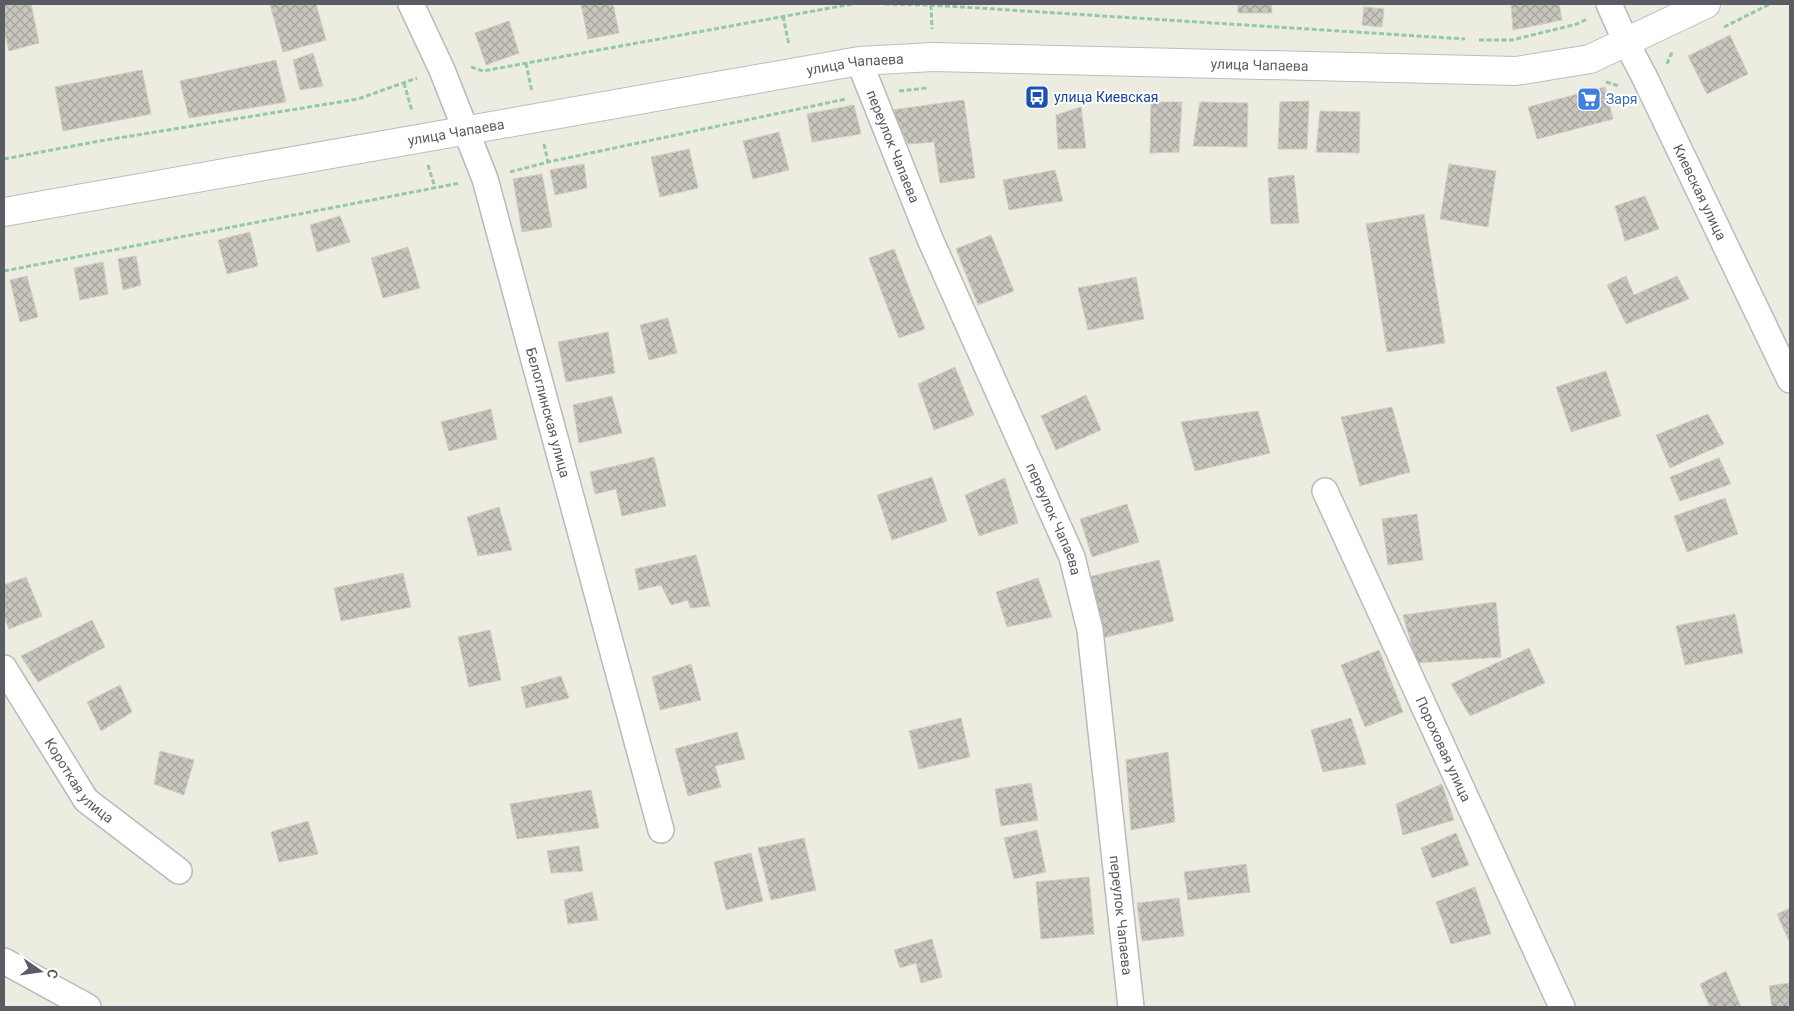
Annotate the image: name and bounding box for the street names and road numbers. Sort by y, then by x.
street label: улица Чапаева [805,51,904,78]
street label: улица Чапаева [1210,56,1309,74]
street label: переулок Чапаева [863,88,923,205]
street label: улица Чапаева [406,116,506,149]
street label: Киевская улица [1670,142,1730,243]
street label: Белоглинская улица [523,346,573,479]
street label: переулок Чапаева [1023,461,1084,577]
street label: Пороховая улица [1413,694,1475,804]
street label: Короткая улица [42,735,117,826]
street label: переулок Чапаева [1107,855,1135,976]

